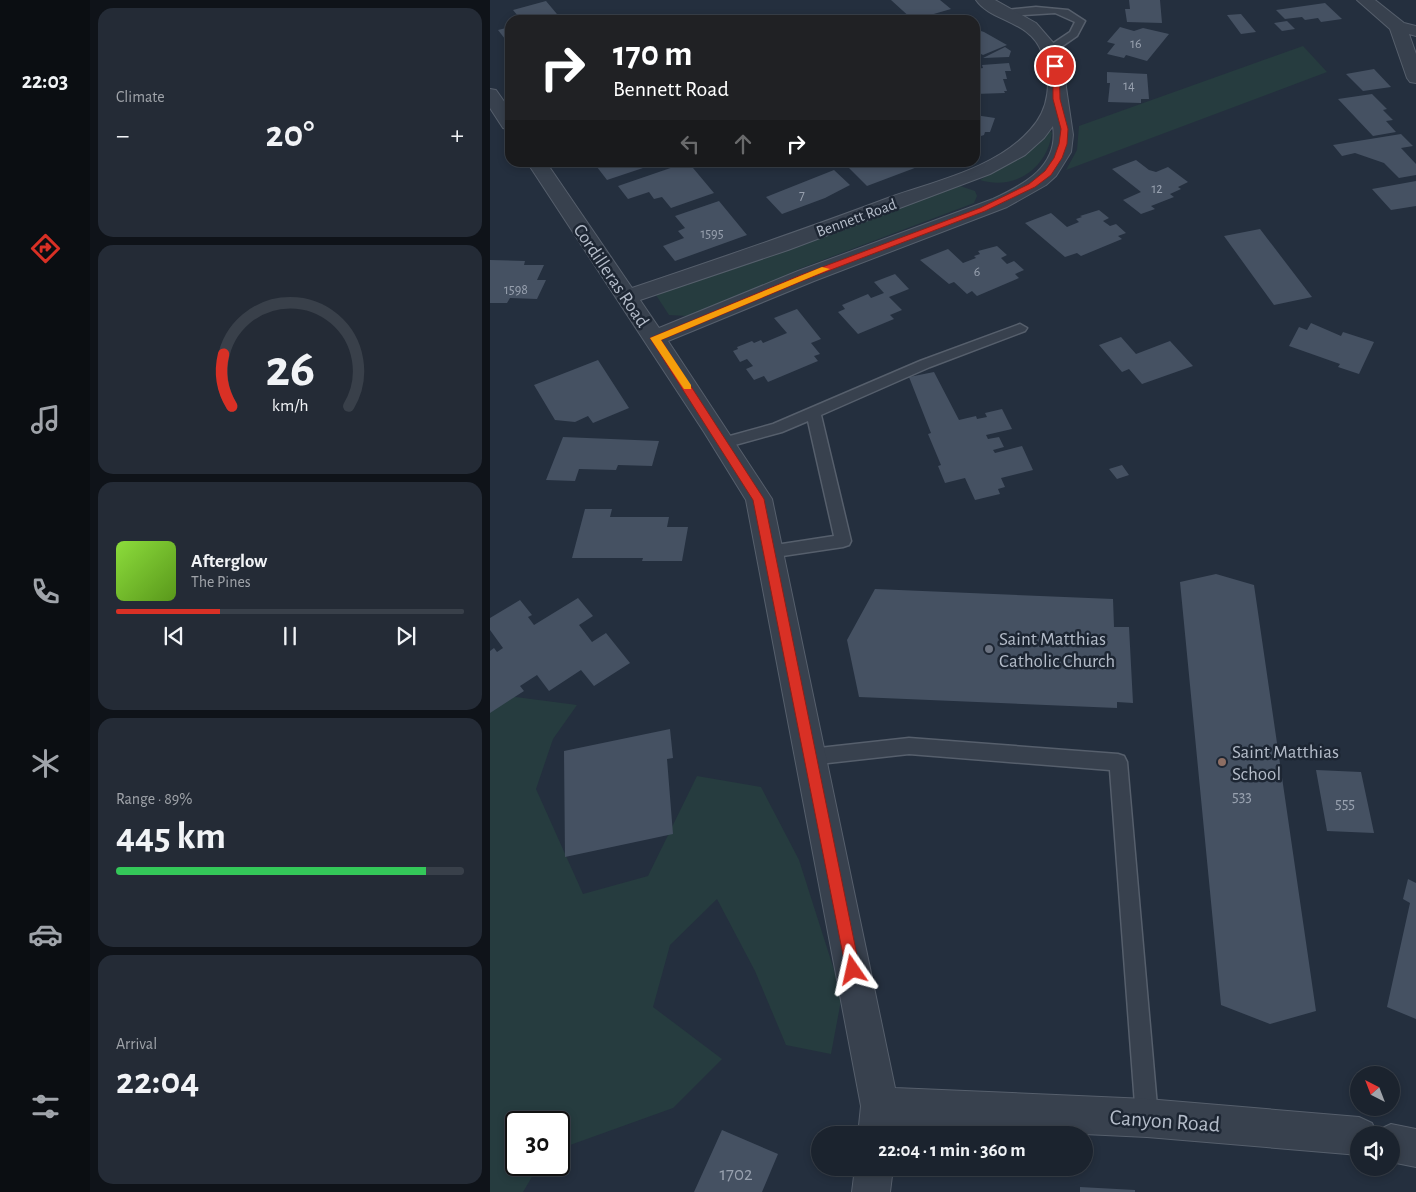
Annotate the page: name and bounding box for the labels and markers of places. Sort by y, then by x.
pin [1034,45,1076,87]
place label: Saint Matthias Catholic Church [999,630,1115,671]
marker: Saint Matthias Catholic Church [983,643,995,655]
place label: Saint Matthias School [1232,743,1339,784]
marker: Saint Matthias School [1216,756,1228,768]

